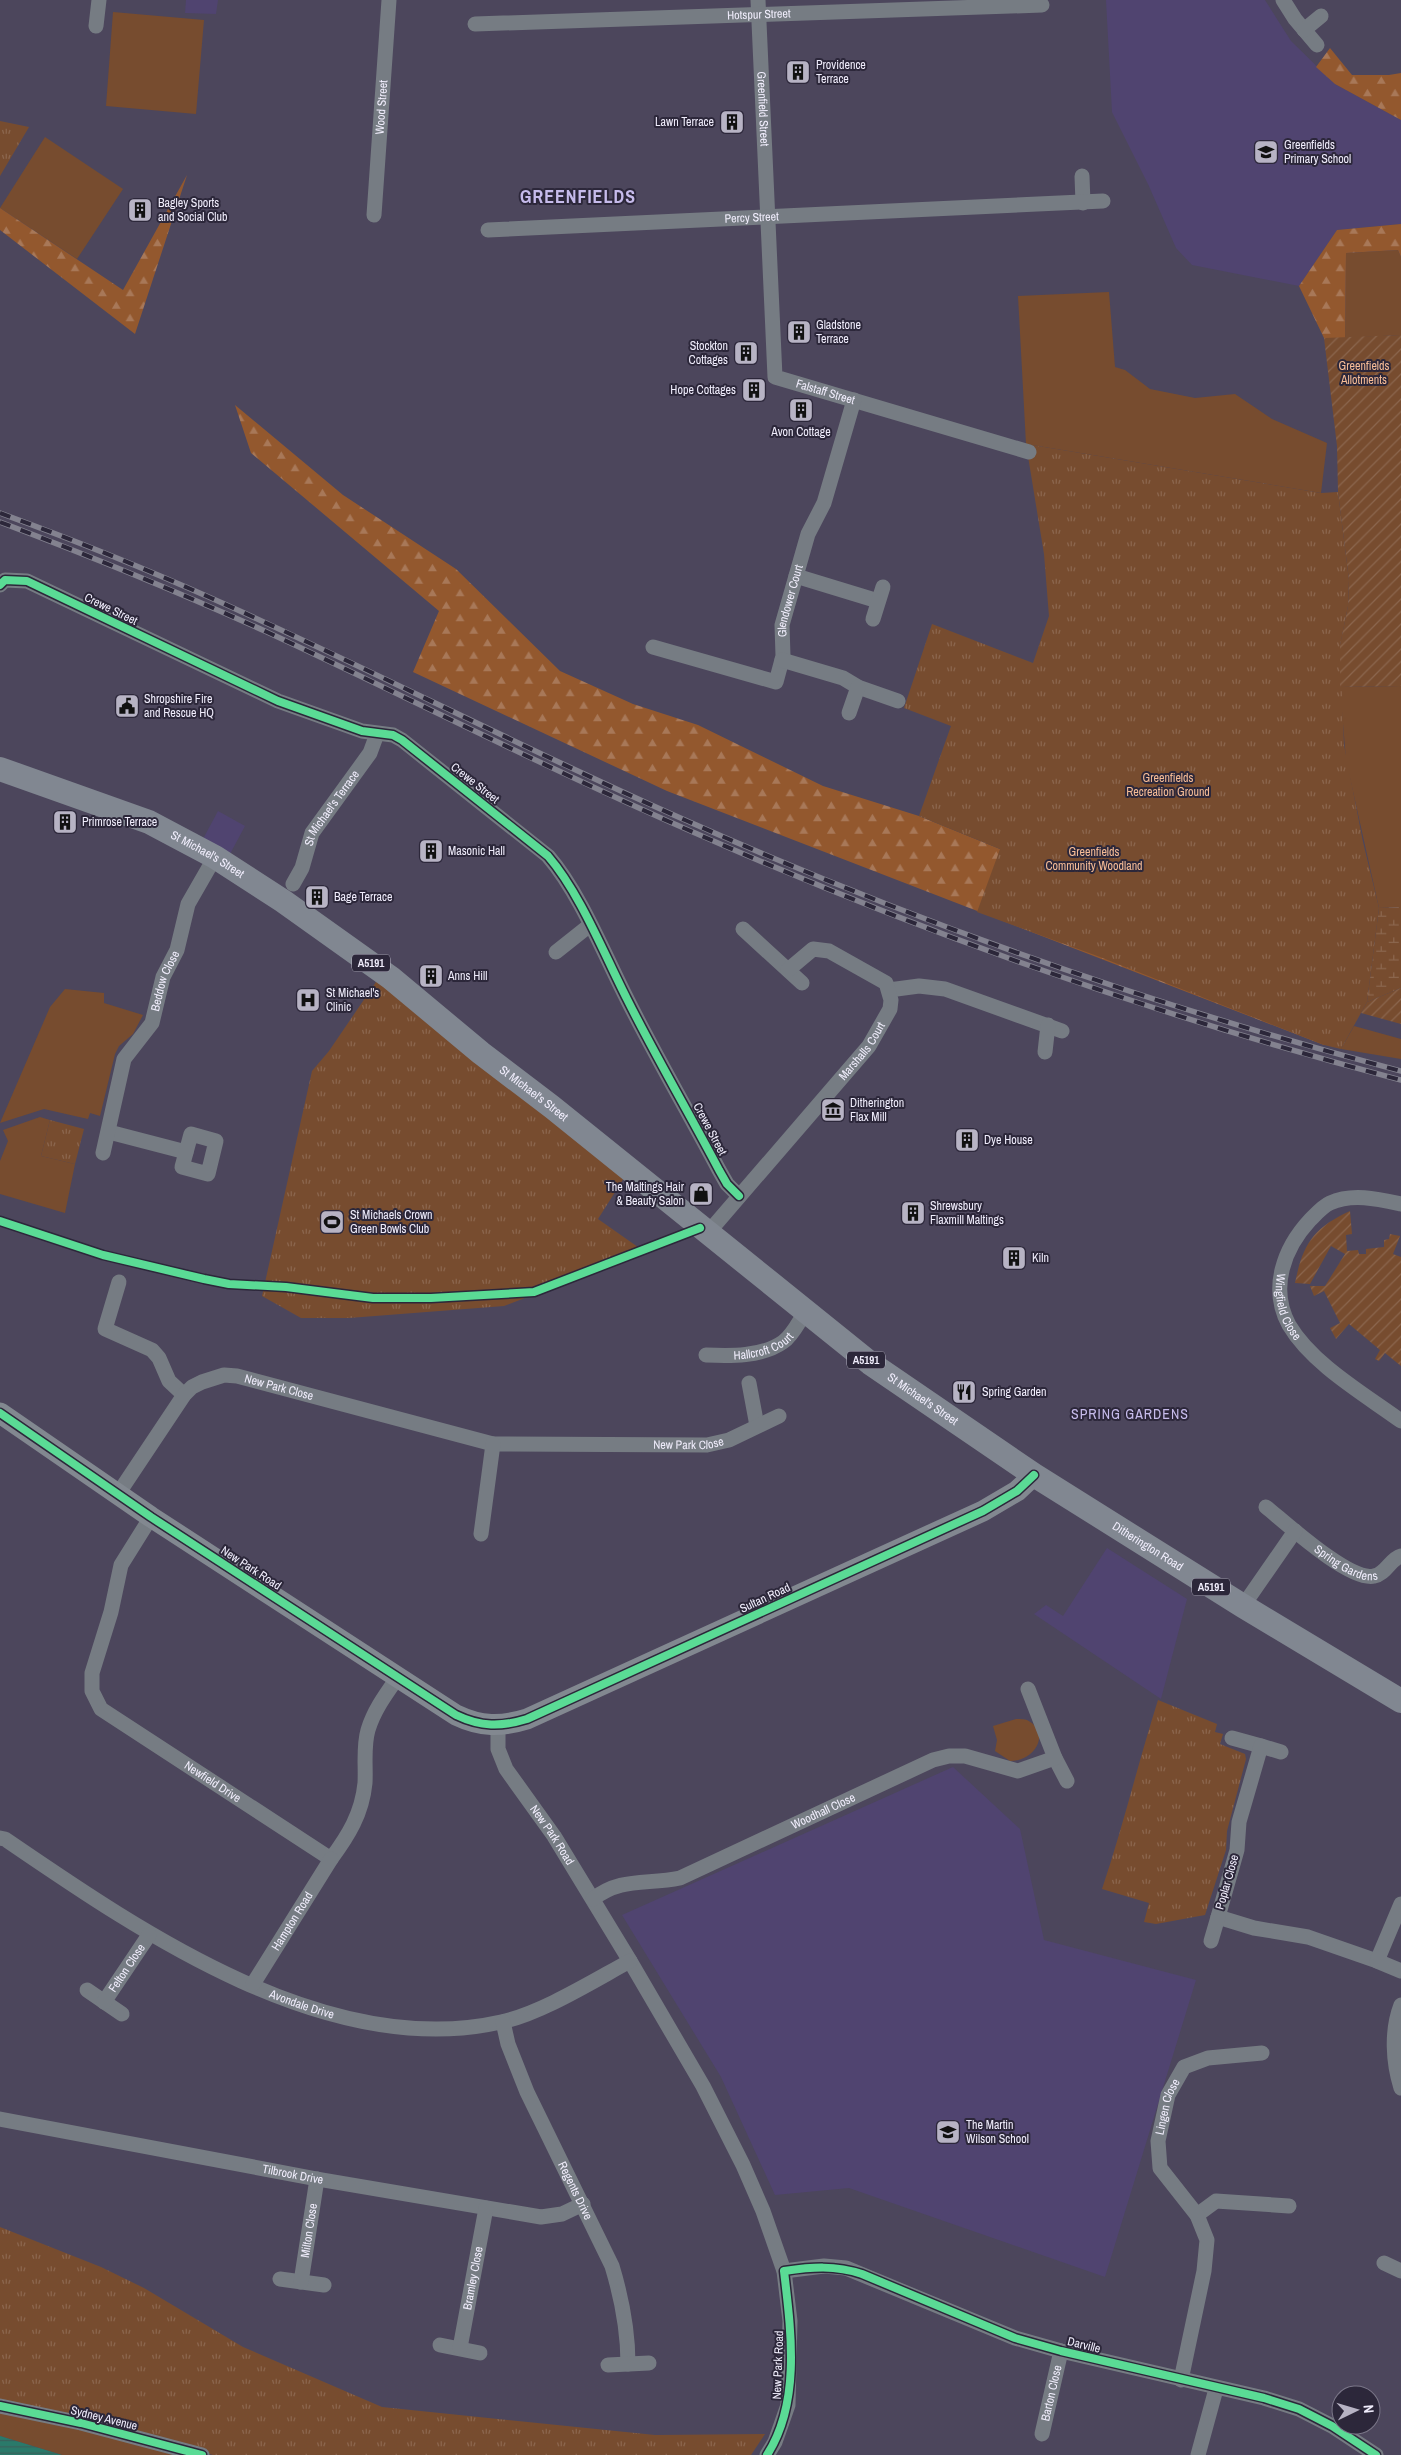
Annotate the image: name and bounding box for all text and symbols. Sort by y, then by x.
street label: Hotspur Street [727,5,791,24]
place label: Providence Terrace [816,57,866,87]
building icon: Providence Terrace [785,59,811,85]
street label: Greenfield Street [753,71,773,147]
street label: Wood Street [372,79,391,135]
building icon: Lawn Terrace [719,109,745,135]
place label: Lawn Terrace [655,114,714,130]
place label: Greenfields Primary School [1284,137,1351,167]
school or university icon: Greenfields Primary School [1253,139,1279,165]
district label: GREENFIELDS [520,184,636,209]
place label: Bagley Sports and Social Club [158,195,227,225]
building icon: Bagley Sports and Social Club [127,197,153,223]
street label: Percy Street [724,208,779,227]
place label: Gladstone Terrace [816,317,861,347]
building icon: Gladstone Terrace [786,319,812,345]
place label: Stockton Cottages [689,338,728,368]
building icon: Stockton Cottages [733,340,759,366]
park label: Greenfields Allotments [1339,358,1390,388]
street label: Falstaff Street [794,376,857,408]
building icon: Hope Cottages [741,377,767,403]
place label: Hope Cottages [670,382,736,398]
building icon: Avon Cottage [788,397,814,423]
place label: Avon Cottage [770,424,831,440]
street label: Glendower Court [774,563,807,637]
street label: Crewe Street [82,589,141,629]
place label: Shropshire Fire and Rescue HQ [144,691,214,721]
public building icon: Shropshire Fire and Rescue HQ [114,693,140,719]
street label: Crewe Street [447,759,503,807]
street label: St Michael's Terrace [301,767,363,848]
park label: Greenfields Recreation Ground [1126,770,1210,800]
building icon: Primrose Terrace [52,809,78,835]
place label: Primrose Terrace [82,814,157,830]
street label: St Michael's Street [168,827,248,882]
building icon: Masonic Hall [418,838,444,864]
place label: Masonic Hall [448,843,505,859]
park label: Greenfields Community Woodland [1045,844,1143,874]
building icon: Bage Terrace [304,884,330,910]
place label: Bage Terrace [334,889,392,905]
street label: Beddow Close [147,948,183,1013]
road number: A5191 [352,954,390,971]
building icon: Anns Hill [418,963,444,989]
place label: Anns Hill [447,968,487,984]
place label: St Michael's Clinic [326,985,379,1015]
hospital icon: St Michael's Clinic [295,987,321,1013]
street label: Marshalls Court [835,1019,889,1084]
street label: St Michael's Street [496,1062,572,1125]
place label: Ditherington Flax Mill [850,1095,904,1125]
museum icon: Ditherington Flax Mill [820,1097,846,1123]
street label: Crewe Street [689,1100,731,1158]
building icon: Dye House [954,1127,980,1153]
place label: Dye House [984,1132,1033,1148]
place label: The Maltings Hair & Beauty Salon [606,1179,685,1209]
shop icon: The Maltings Hair & Beauty Salon [688,1181,714,1207]
place label: Shrewsbury Flaxmill Maltings [930,1198,1004,1228]
building icon: Shrewsbury Flaxmill Maltings [900,1200,926,1226]
place label: St Michaels Crown Green Bowls Club [350,1207,433,1237]
sports icon: St Michaels Crown Green Bowls Club [319,1209,345,1235]
building icon: Kiln [1001,1245,1027,1271]
place label: Kiln [1032,1250,1049,1266]
street label: Wingfield Close [1272,1273,1305,1343]
street label: Hallcroft Court [733,1329,797,1363]
road number: A5191 [847,1352,885,1368]
street label: St Michael's Street [884,1369,962,1429]
street label: New Park Close [243,1370,315,1404]
restaurant icon: Spring Garden [951,1379,977,1405]
place label: Spring Garden [982,1384,1047,1400]
district label: SPRING GARDENS [1071,1405,1189,1423]
street label: New Park Close [653,1433,725,1453]
street label: Ditherington Road [1109,1518,1186,1575]
street label: Spring Gardens [1311,1541,1379,1584]
street label: New Park Road [218,1543,284,1593]
road number: A5191 [1192,1578,1230,1595]
street label: Sultan Road [737,1579,793,1617]
street label: Newfield Drive [181,1757,244,1806]
street label: Woodhall Close [789,1789,858,1833]
street label: New Park Road [526,1802,578,1868]
street label: Poplar Close [1212,1853,1242,1911]
street label: Hampton Road [268,1889,317,1954]
street label: Felton Close [105,1941,149,1995]
street label: Avondale Drive [266,1985,336,2023]
street label: Lingen Close [1152,2076,1184,2136]
place label: The Martin Wilson School [966,2117,1029,2147]
school or university icon: The Martin Wilson School [935,2119,961,2145]
street label: Regents Drive [554,2159,596,2222]
street label: Tilbrook Drive [261,2161,324,2188]
street label: Milton Close [297,2202,321,2259]
street label: Bramley Close [459,2245,487,2311]
street label: New Park Road [769,2330,787,2400]
street label: Darville [1066,2333,1102,2357]
street label: Barton Close [1037,2363,1066,2423]
north arrow [1331,2385,1381,2435]
street label: Sydney Avenue [69,2402,139,2434]
text: N [1360,2404,1378,2414]

